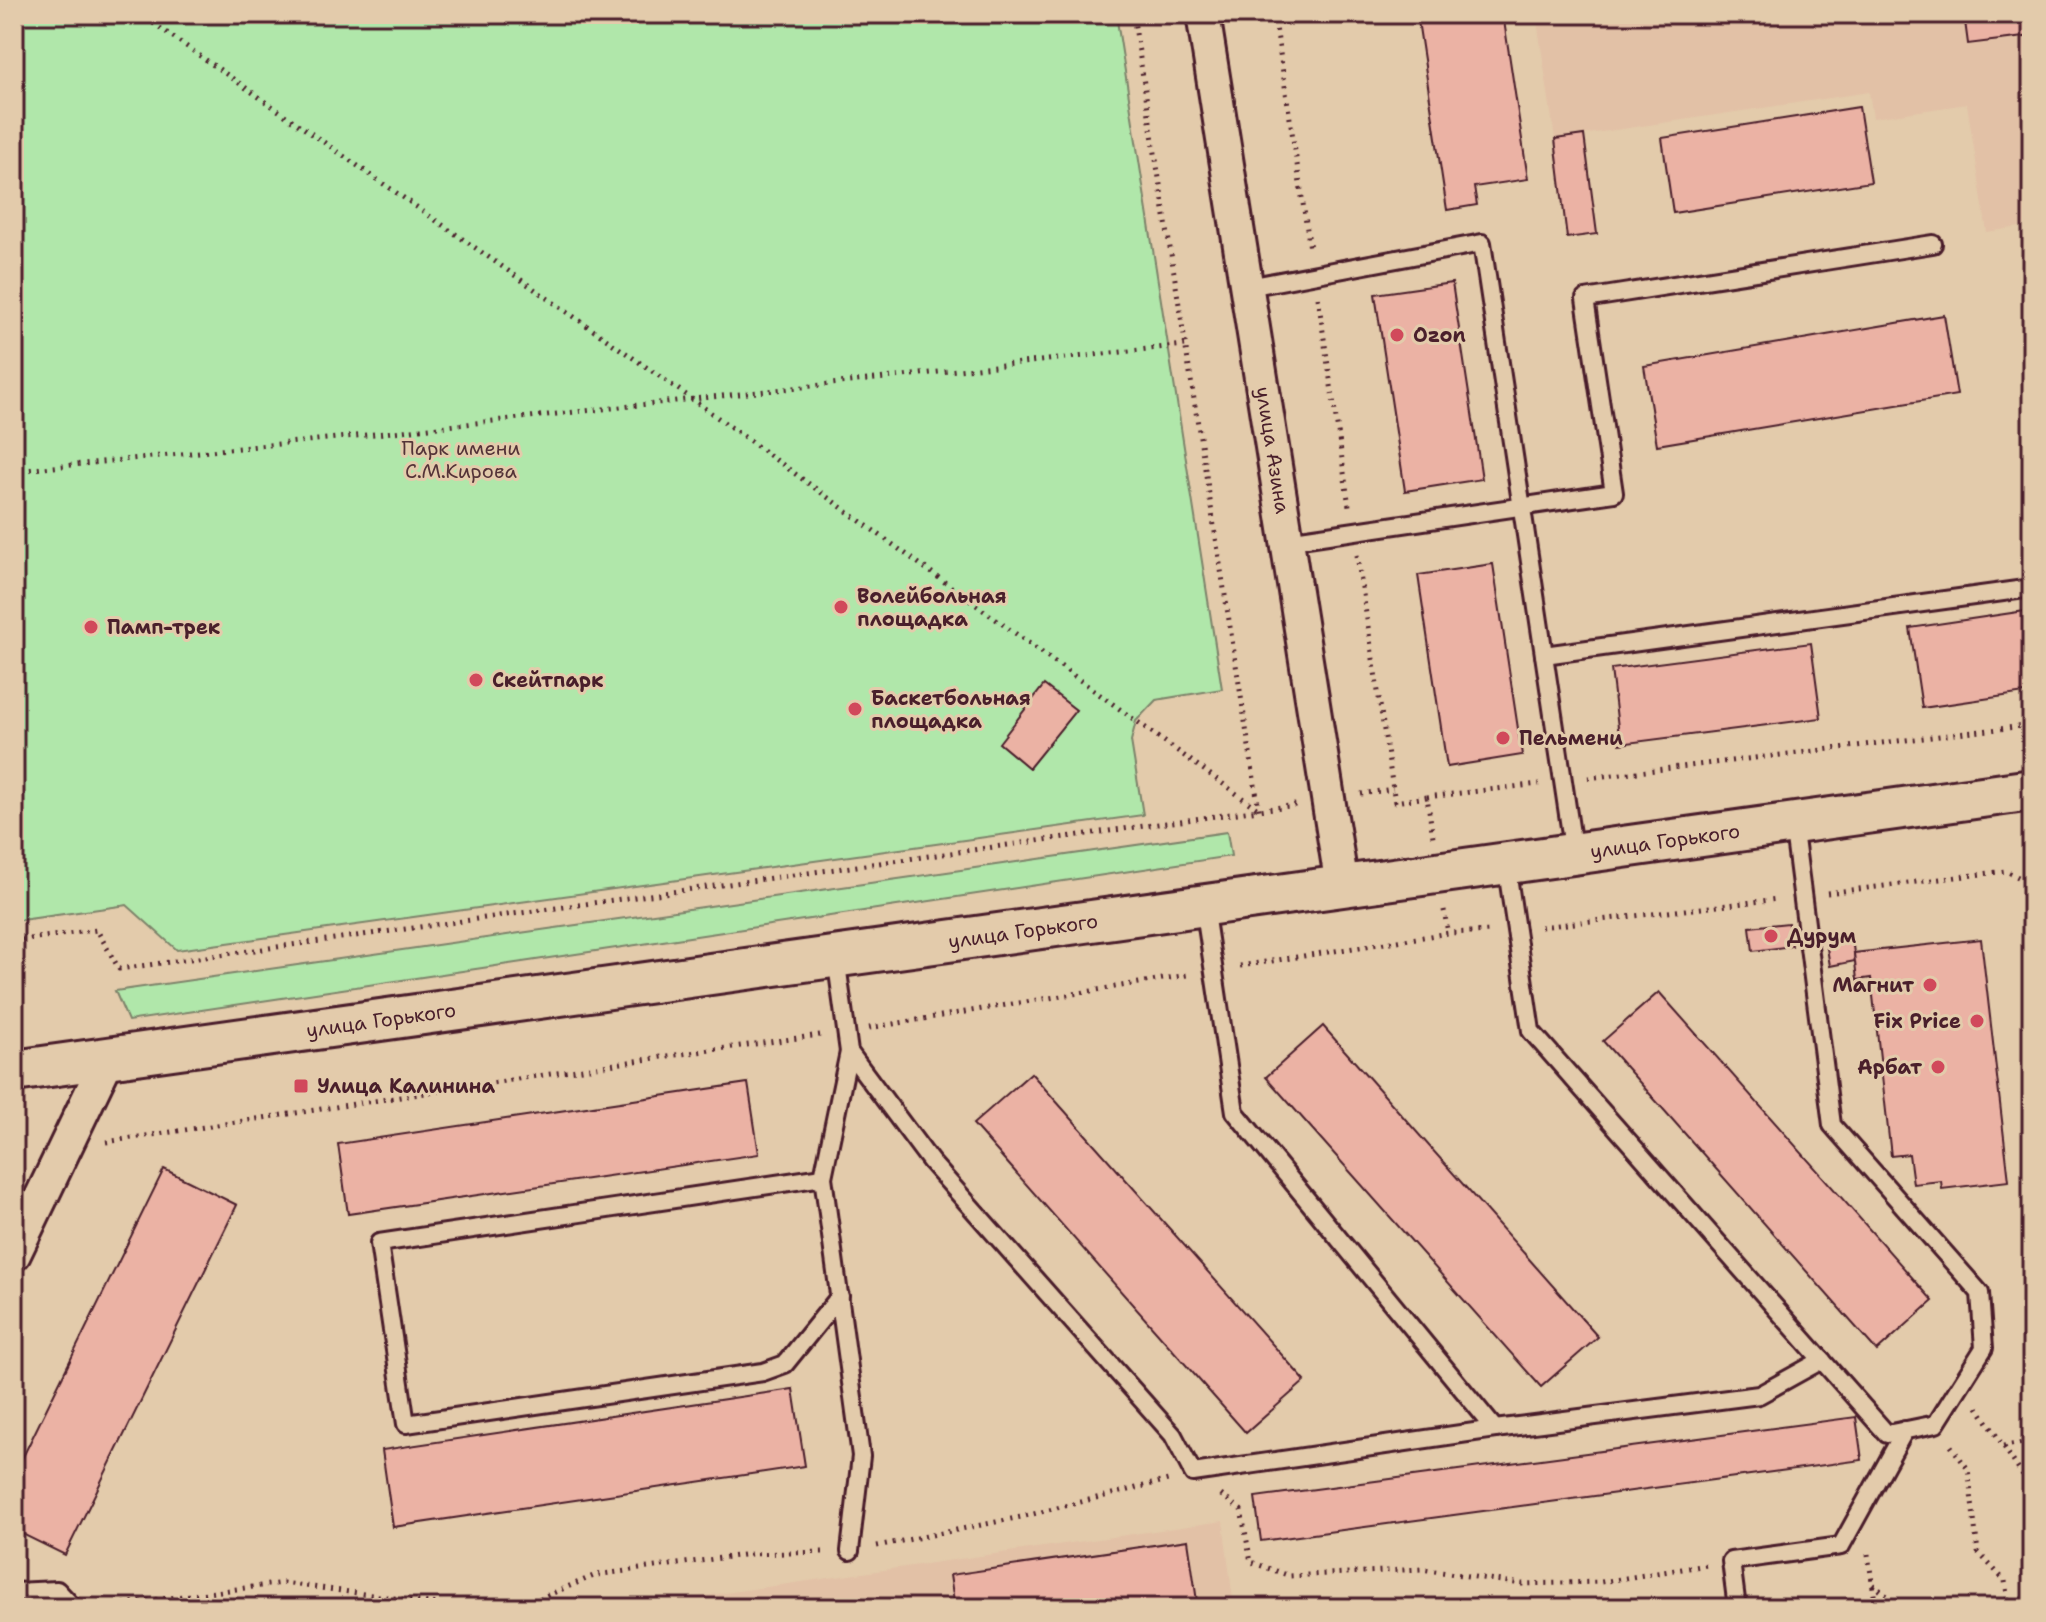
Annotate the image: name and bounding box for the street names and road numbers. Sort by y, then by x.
street label: улица Азина [1250,385,1296,516]
street label: улица Горького [1588,818,1742,864]
street label: улица Горького [946,908,1100,954]
street label: улица Горького [304,997,458,1043]

